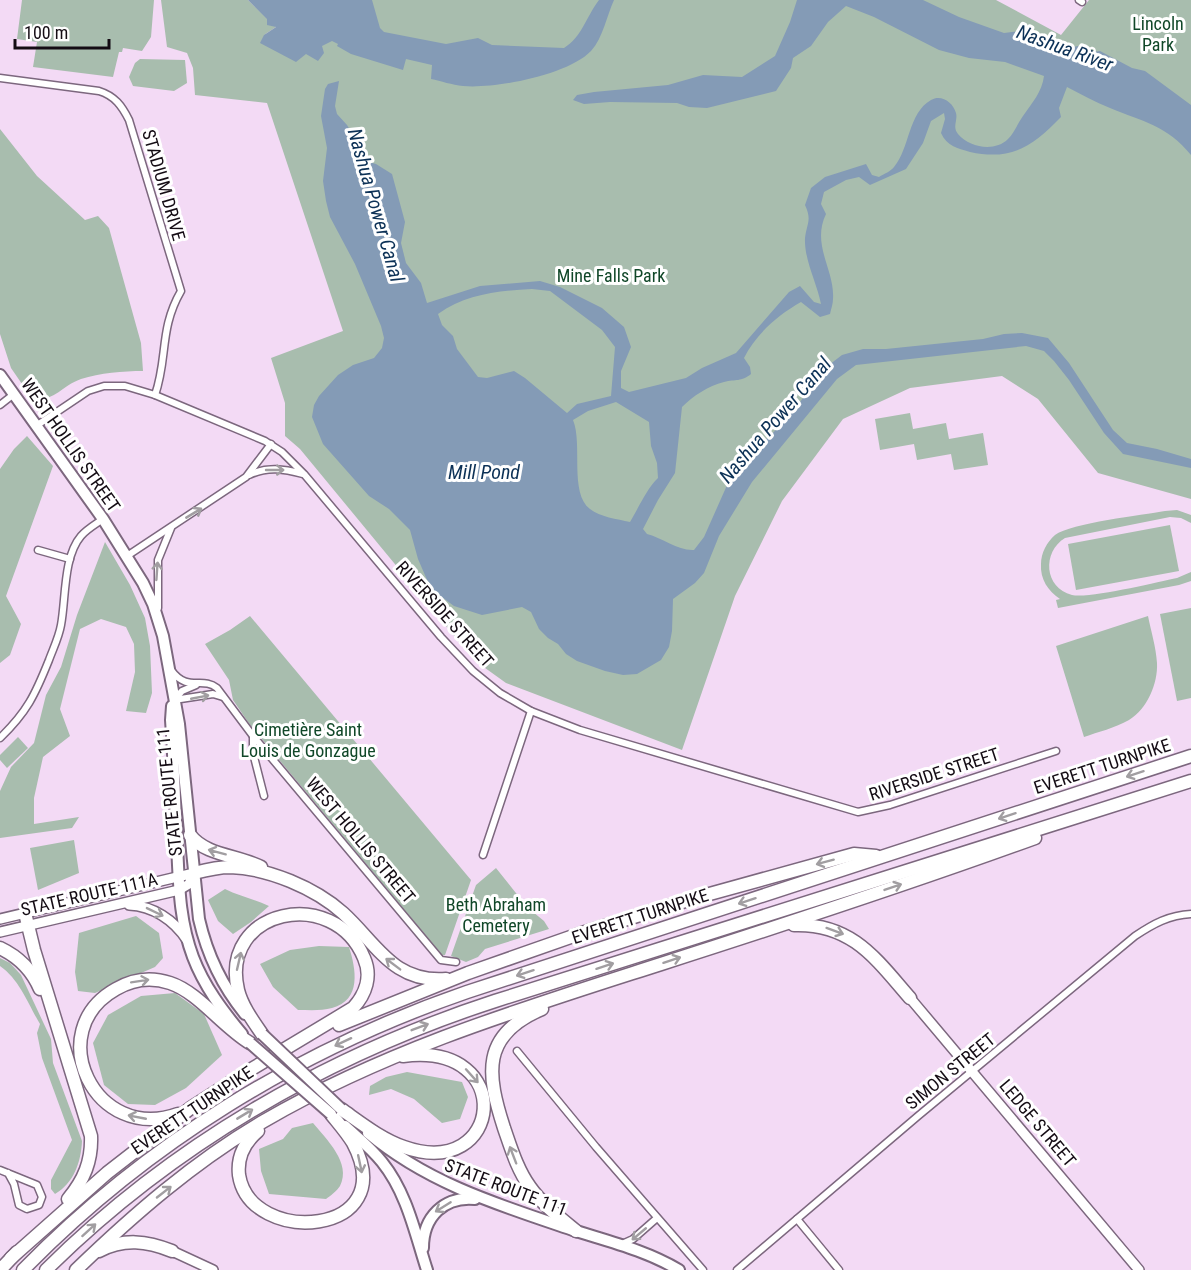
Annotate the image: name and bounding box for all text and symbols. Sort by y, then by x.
scale bar [15,12,110,50]
park label: Lincoln Park [1132,13,1184,55]
water label: Nashua River [1014,20,1117,77]
text: 100 m [24,22,68,43]
water label: Nashua Power Canal [343,125,410,285]
street label: STADIUM DRIVE [138,127,190,243]
park label: Mine Falls Park [557,265,665,286]
water label: Nashua Power Canal [714,352,836,488]
street label: WEST HOLLIS STREET [17,374,125,516]
water label: Mill Pond [448,460,520,484]
one-way arrow [264,464,284,475]
one-way arrow [185,506,202,518]
street label: RIVERSIDE STREET [392,557,498,671]
one-way arrow [152,561,163,581]
one-way arrow [190,691,210,702]
park label: Cimetière Saint Louis de Gonzague [240,719,376,761]
street label: STATE ROUTE 111 [152,727,186,857]
street label: EVERETT TURNPIKE [1031,734,1173,798]
street label: RIVERSIDE STREET [866,743,1002,805]
one-way arrow [1126,769,1145,780]
street label: WEST HOLLIS STREET [302,773,420,907]
one-way arrow [998,812,1017,823]
one-way arrow [208,846,227,857]
one-way arrow [816,857,835,868]
street label: STATE ROUTE 111A [19,868,160,920]
one-way arrow [883,881,902,892]
street label: EVERETT TURNPIKE [569,884,711,948]
park label: Beth Abraham Cemetery [446,894,546,936]
one-way arrow [738,896,757,907]
one-way arrow [145,906,163,918]
one-way arrow [826,927,844,938]
one-way arrow [233,952,245,971]
one-way arrow [662,954,681,965]
one-way arrow [385,957,401,970]
one-way arrow [595,959,614,970]
one-way arrow [516,968,535,979]
one-way arrow [130,975,149,986]
one-way arrow [410,1021,428,1032]
street label: SIMON STREET [901,1028,999,1114]
one-way arrow [334,1037,352,1048]
street label: EVERETT TURNPIKE [127,1061,257,1159]
one-way arrow [465,1068,479,1083]
street label: LEDGE STREET [996,1075,1080,1171]
one-way arrow [236,1107,253,1119]
one-way arrow [127,1111,147,1122]
one-way arrow [507,1146,518,1164]
one-way arrow [355,1154,366,1173]
street label: STATE ROUTE 111 [442,1154,570,1220]
one-way arrow [155,1185,171,1198]
one-way arrow [435,1200,452,1213]
one-way arrow [81,1223,96,1237]
one-way arrow [631,1227,647,1240]

